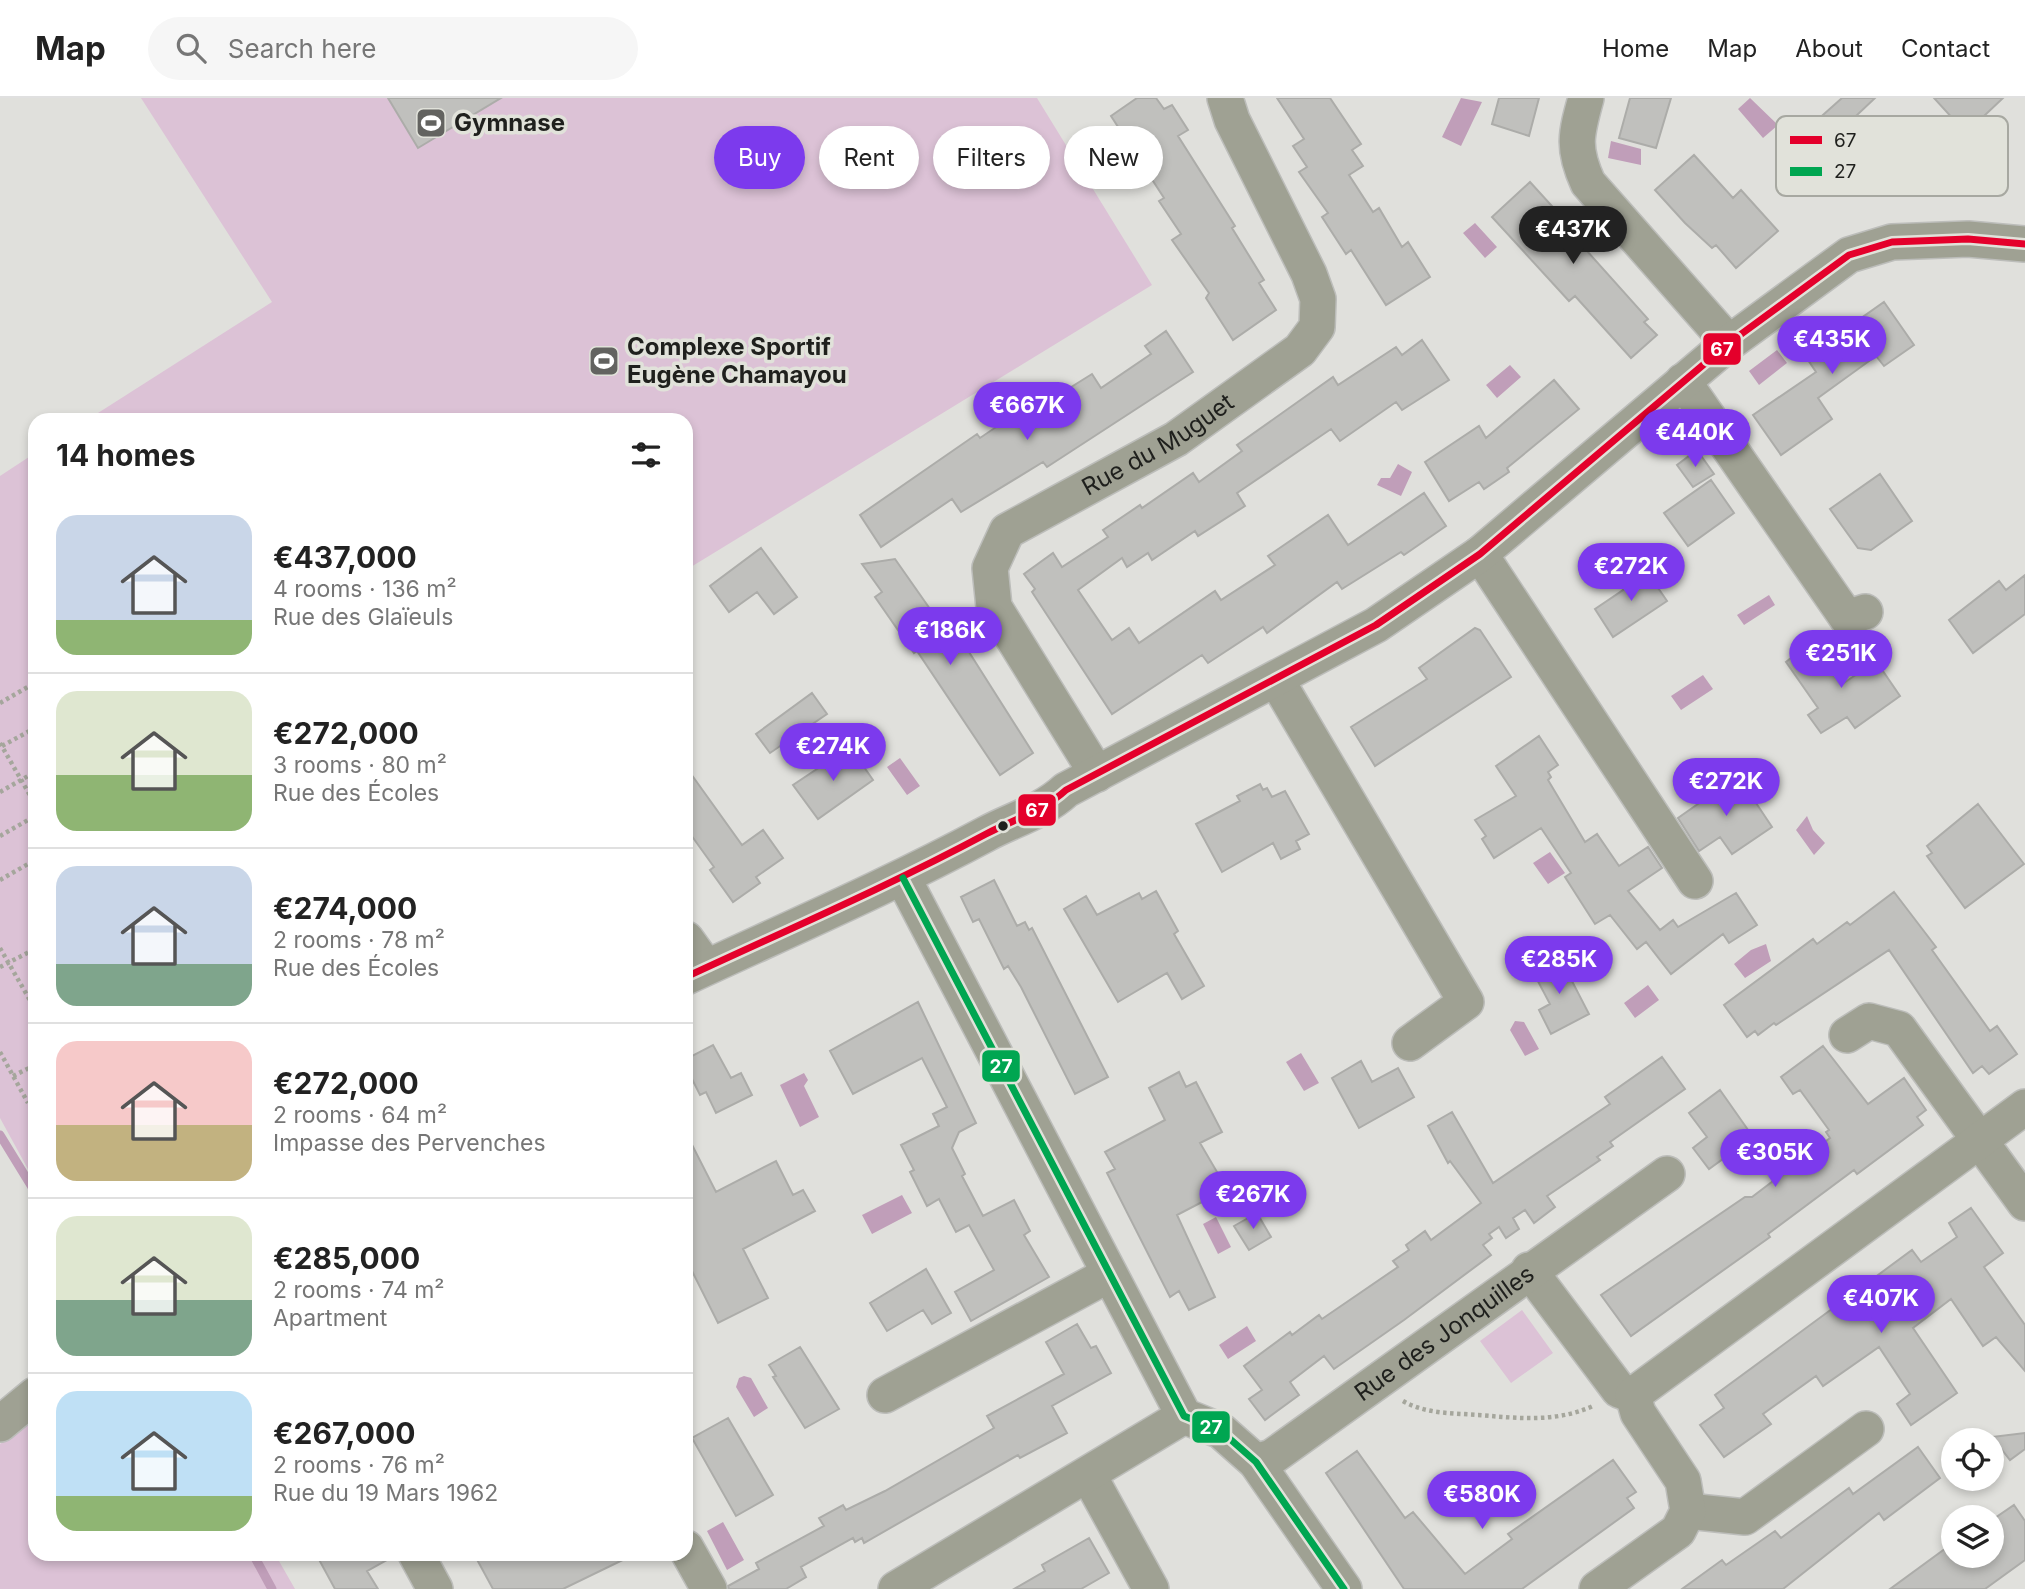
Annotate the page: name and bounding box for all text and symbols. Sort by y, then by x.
search box [148,17,638,80]
text: Map [35,28,106,68]
icon: search [172,29,210,67]
text: Search here [228,33,376,64]
text: Home [1602,34,1669,63]
text: Map [1707,34,1757,63]
text: About [1795,34,1863,63]
text: Contact [1901,34,1990,63]
sports icon: Gymnase [414,106,448,140]
place label: Gymnase [454,108,565,137]
legend [1776,116,2008,196]
chip: Buy [714,126,805,189]
chip: Rent [819,126,919,189]
chip: Filters [933,126,1050,189]
chip: New [1064,126,1163,189]
text: 67 [1834,129,1857,152]
text: 27 [1834,160,1856,183]
pin: €437K [1524,206,1622,266]
text: €437K [1535,215,1611,243]
pin: €435K [1783,316,1881,376]
text: €435K [1793,325,1871,353]
place label: Complexe Sportif Eugène Chamayou [627,332,847,389]
line badge: 67 [1702,332,1742,366]
text: 67 [1710,338,1734,361]
sports icon: Complexe Sportif Eugène Chamayou [587,344,621,378]
pin: €667K [978,382,1076,442]
street label: Rue du Muguet [1077,387,1239,501]
text: €667K [989,391,1065,419]
pin: €440K [1646,410,1744,469]
text: €440K [1656,418,1734,446]
icon: filters [627,436,665,474]
text: 14 homes [56,437,195,473]
text: €437,000 [273,539,417,575]
icon: home [112,543,196,627]
pin: €272K [1582,544,1680,603]
text: €272K [1594,552,1668,580]
text: 4 rooms · 136 m² [273,575,457,603]
text: Rue des Glaïeuls [273,603,453,631]
pin: €186K [901,608,999,667]
text: €186K [914,616,986,644]
pin: €251K [1792,630,1890,690]
text: €251K [1805,639,1877,667]
text: €272,000 [273,715,419,751]
icon: home [112,719,196,803]
pin: €274K [784,724,882,783]
text: €274K [796,732,870,760]
text: 3 rooms · 80 m² [273,751,447,779]
pin: €272K [1677,758,1775,818]
text: €272K [1689,767,1763,795]
text: Rue des Écoles [273,779,439,807]
line badge: 67 [1017,793,1057,827]
text: 67 [1025,799,1049,822]
unlabelled marker [996,819,1010,833]
text: €274,000 [273,890,417,926]
icon: home [112,894,196,978]
text: 2 rooms · 78 m² [273,926,445,954]
pin: €285K [1510,936,1608,996]
text: €285K [1521,945,1597,973]
text: Rue des Écoles [273,954,439,982]
line badge: 27 [981,1049,1021,1083]
text: 27 [989,1055,1013,1078]
text: €272,000 [273,1065,419,1101]
icon: home [112,1069,196,1153]
text: 2 rooms · 64 m² [273,1101,447,1129]
text: Impasse des Pervenches [273,1129,546,1157]
pin: €305K [1726,1130,1824,1189]
text: €305K [1736,1138,1814,1166]
pin: €267K [1204,1172,1302,1231]
text: €267K [1215,1180,1291,1208]
text: €285,000 [273,1240,420,1276]
icon: home [112,1244,196,1328]
street label: Rue des Jonquilles [1349,1259,1540,1407]
text: 2 rooms · 74 m² [273,1276,445,1304]
pin: €407K [1832,1276,1930,1335]
text: €407K [1843,1284,1919,1312]
text: Apartment [273,1304,387,1332]
line badge: 27 [1191,1410,1231,1444]
text: €267,000 [273,1415,415,1451]
text: 27 [1199,1416,1223,1439]
icon: home [112,1419,196,1503]
map controls [1941,1428,2004,1568]
button: locate [1941,1428,2004,1491]
text: 2 rooms · 76 m² [273,1451,445,1479]
pin: €580K [1433,1472,1531,1531]
text: Rue du 19 Mars 1962 [273,1479,498,1507]
text: €580K [1443,1480,1521,1508]
button: layers [1941,1505,2004,1568]

